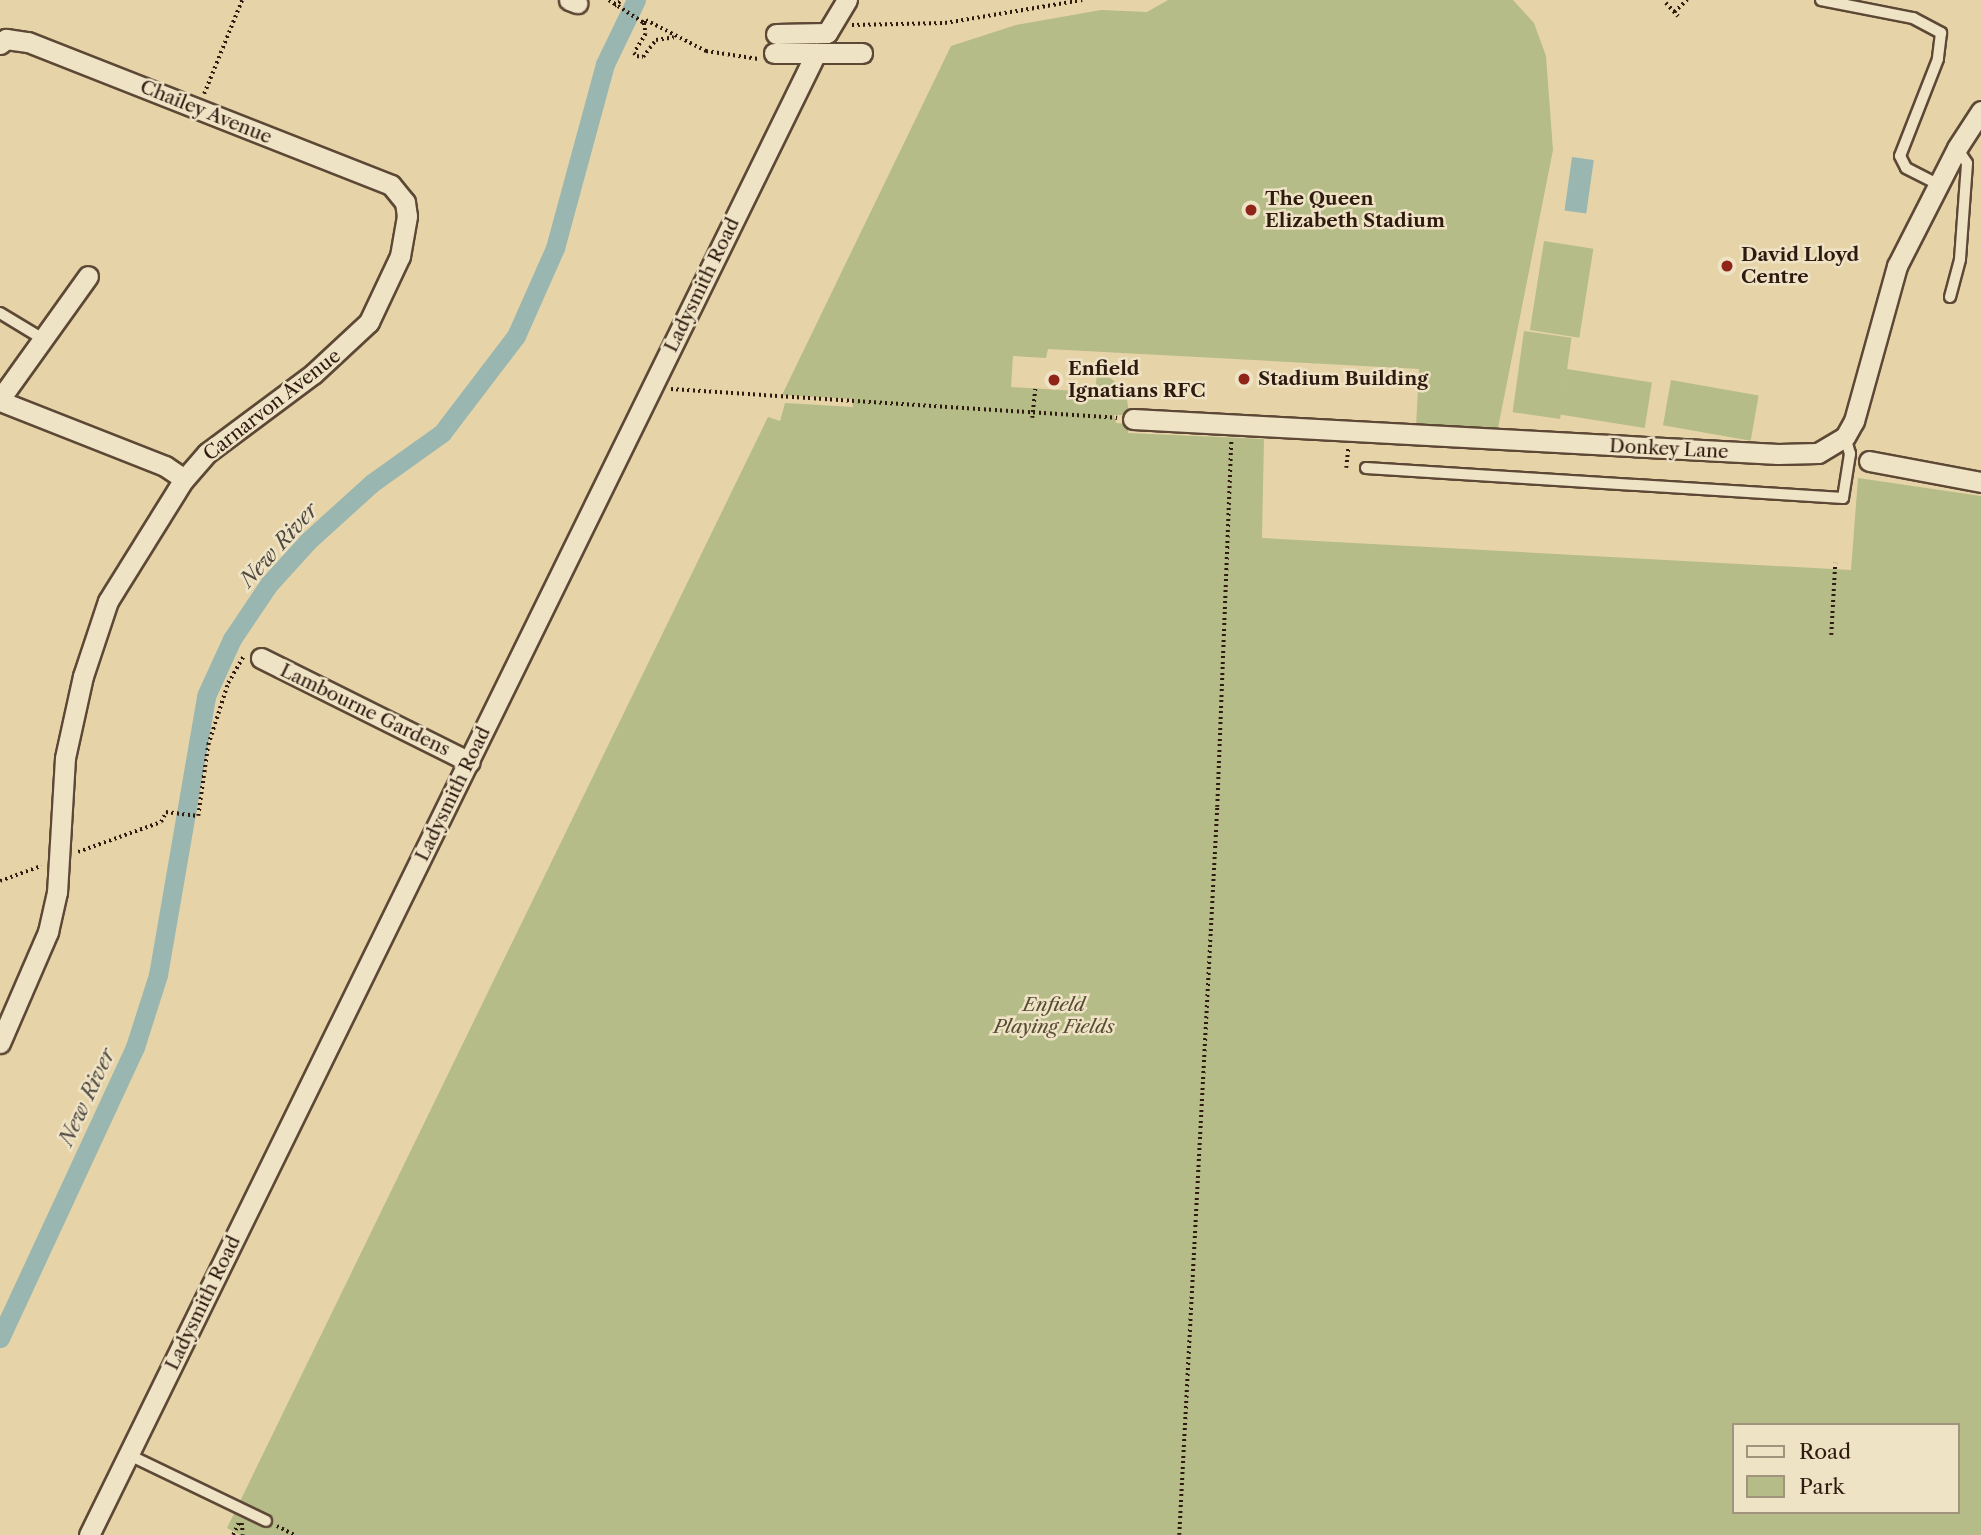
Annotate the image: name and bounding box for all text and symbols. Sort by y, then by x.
street label: Chailey Avenue [136,75,276,149]
place label: The Queen Elizabeth Stadium [1265,188,1445,232]
marker: The Queen Elizabeth Stadium [1243,202,1259,218]
street label: Ladysmith Road [660,214,744,356]
place label: David Lloyd Centre [1741,244,1859,288]
marker: David Lloyd Centre [1719,258,1735,274]
street label: Carnarvon Avenue [199,344,345,466]
place label: Enfield Ignatians RFC [1068,358,1206,402]
place label: Stadium Building [1258,368,1428,390]
marker: Stadium Building [1236,371,1252,387]
marker: Enfield Ignatians RFC [1046,372,1062,388]
street label: Donkey Lane [1608,434,1730,464]
water label: New River [235,498,323,592]
street label: Lambourne Gardens [276,659,454,761]
street label: Ladysmith Road [411,723,495,865]
park label: Enfield Playing Fields [993,994,1115,1038]
water label: New River [53,1044,121,1150]
street label: Ladysmith Road [161,1232,245,1374]
legend [1732,1423,1960,1514]
text: Road [1799,1439,1851,1464]
text: Park [1799,1474,1845,1499]

